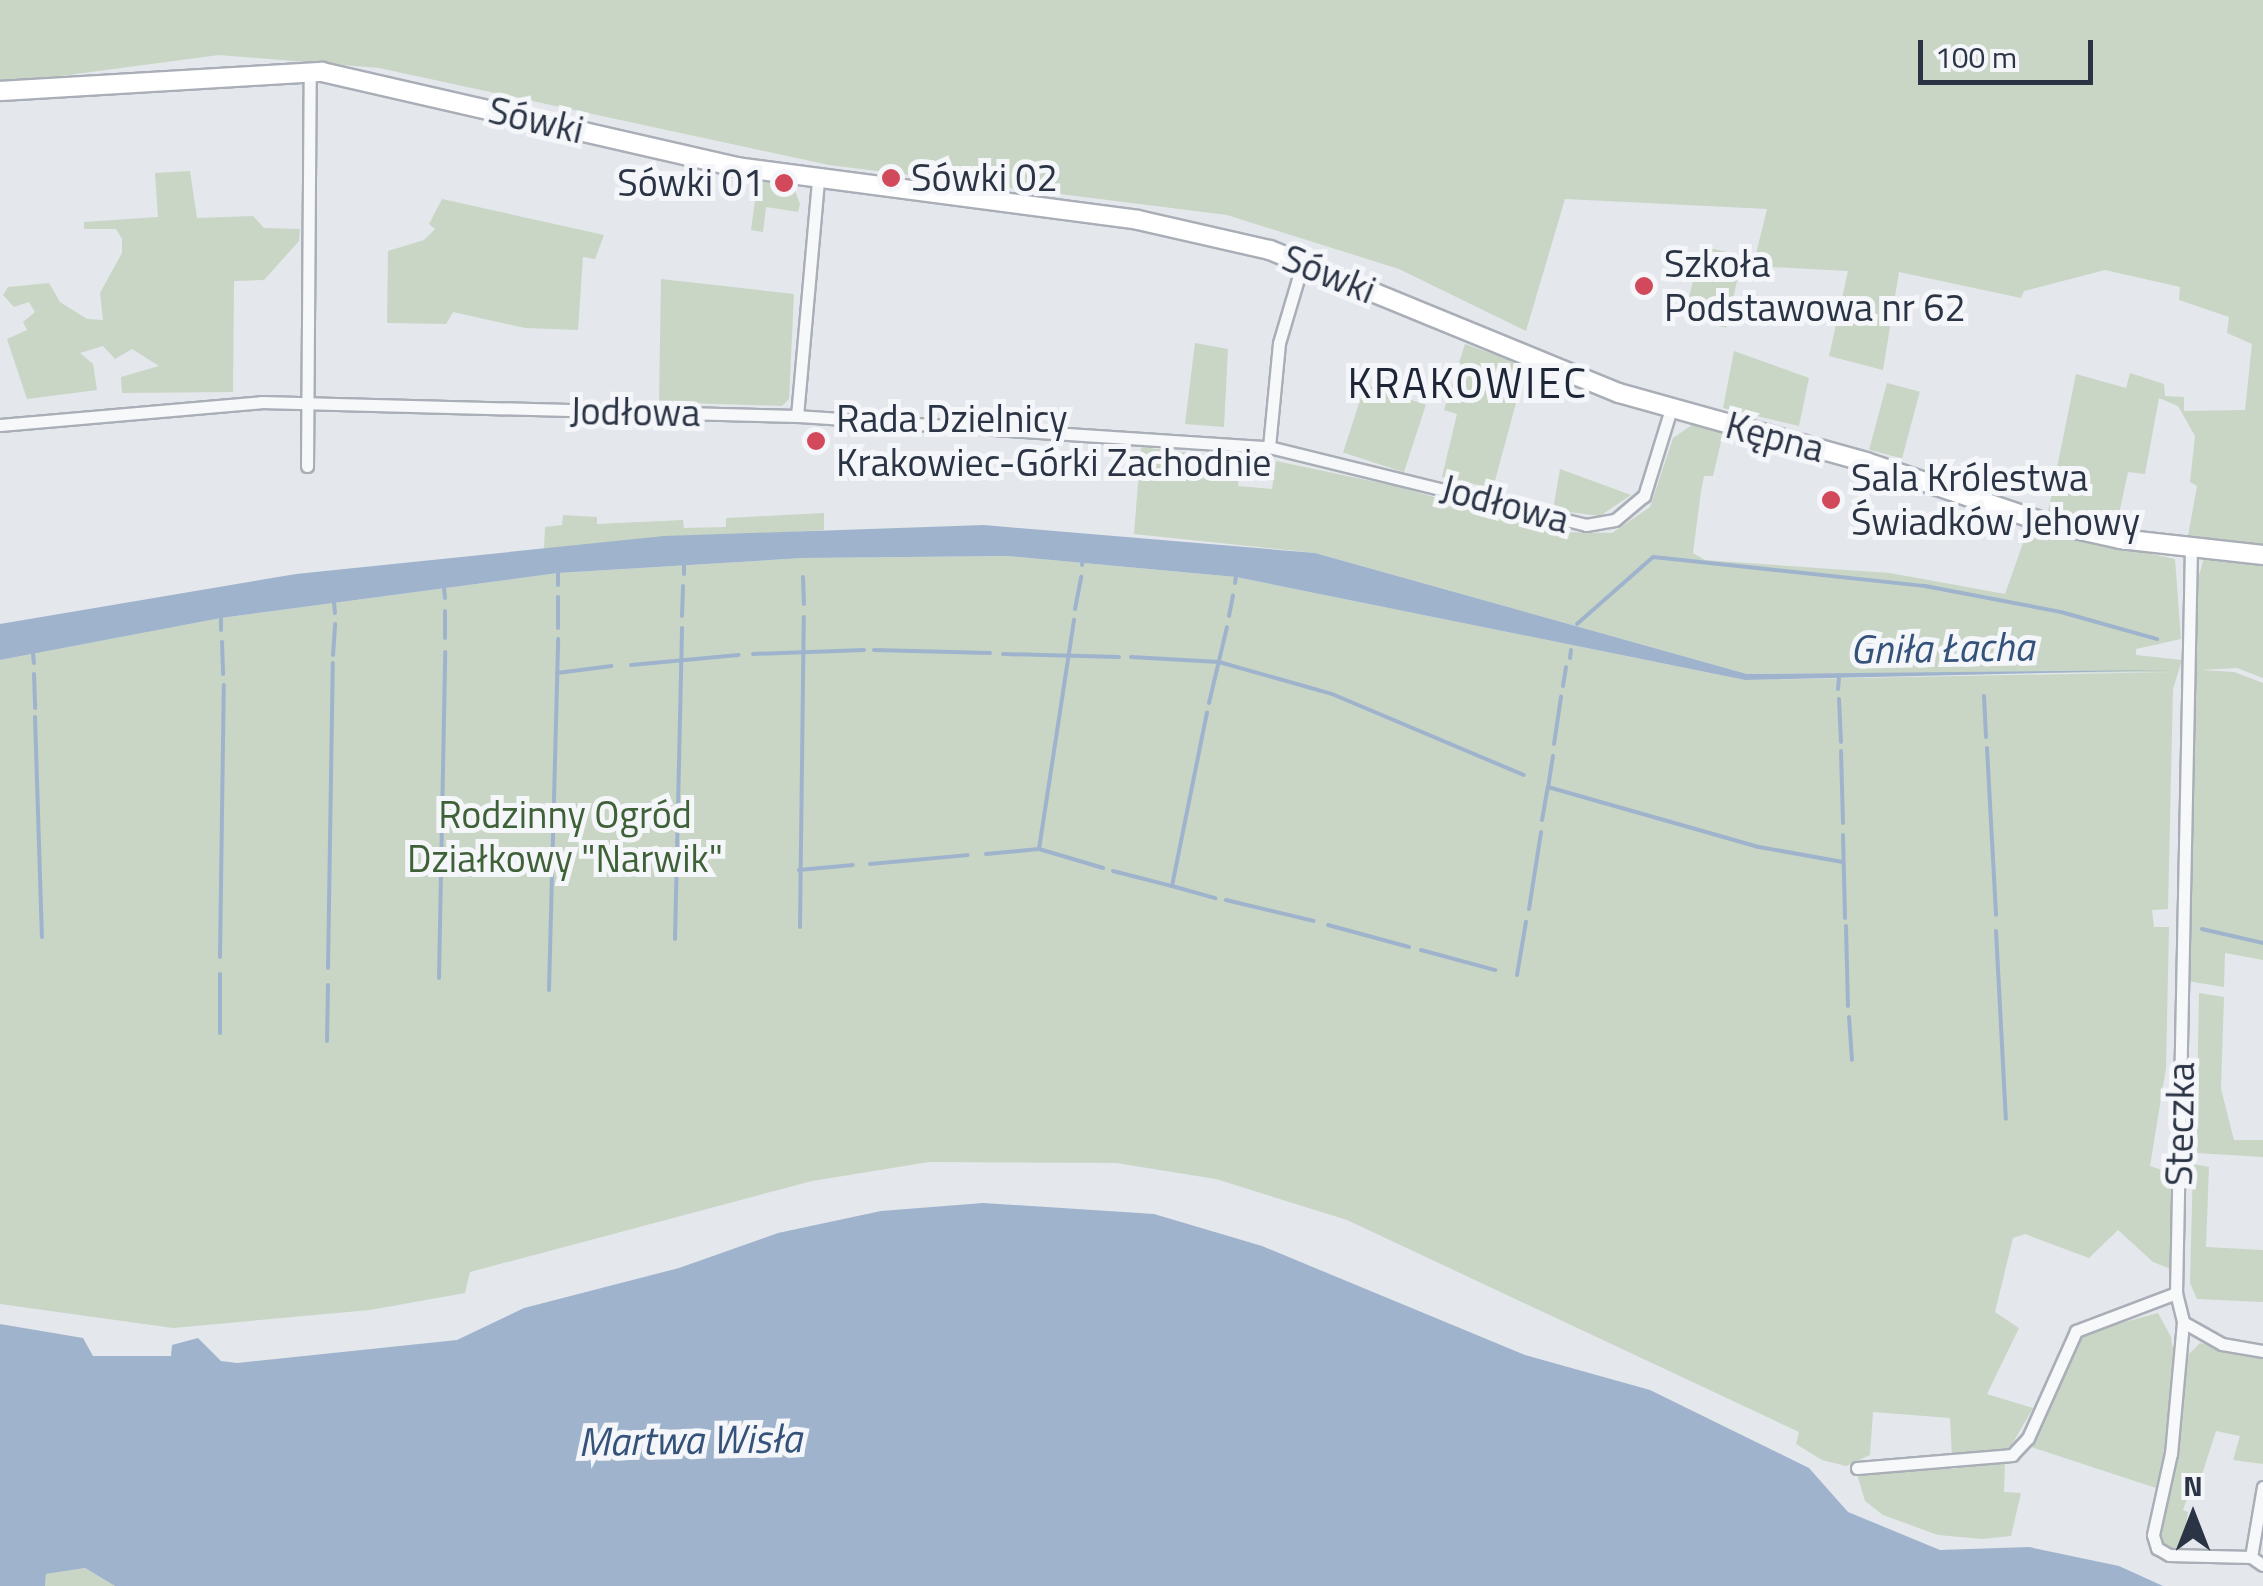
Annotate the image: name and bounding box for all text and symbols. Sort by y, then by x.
scale bar [1923,20,2098,82]
text: 100 m [1935,34,2017,80]
street label: Sówki [484,87,588,153]
place label: Sówki 02 [911,155,1058,201]
place label: Sówki 01 [617,160,764,206]
marker: Sówki 02 [880,167,902,189]
marker: Sówki 01 [773,172,795,194]
street label: Sówki [1276,235,1382,313]
place label: Szkoła Podstawowa nr 62 [1664,241,1966,330]
marker: Szkoła Podstawowa nr 62 [1633,275,1655,297]
district label: KRAKOWIEC [1347,357,1589,407]
street label: Jodłowa [569,388,701,436]
place label: Rada Dzielnicy Krakowiec-Górki Zachodnie [836,396,1271,486]
street label: Kępna [1721,402,1829,472]
marker: Rada Dzielnicy Krakowiec-Górki Zachodnie [805,430,827,452]
place label: Sala Królestwa Świadków Jehowy [1851,455,2140,544]
street label: Jodłowa [1436,465,1574,543]
marker: Sala Królestwa Świadków Jehowy [1820,489,1842,511]
water label: Gniła Łacha [1850,622,2034,674]
park label: Rodzinny Ogród Działkowy "Narwik" [407,792,723,882]
street label: Steczka [2156,1062,2204,1186]
water label: Martwa Wisła [578,1414,802,1466]
text: N [2183,1464,2203,1507]
north arrow [2143,1466,2243,1566]

